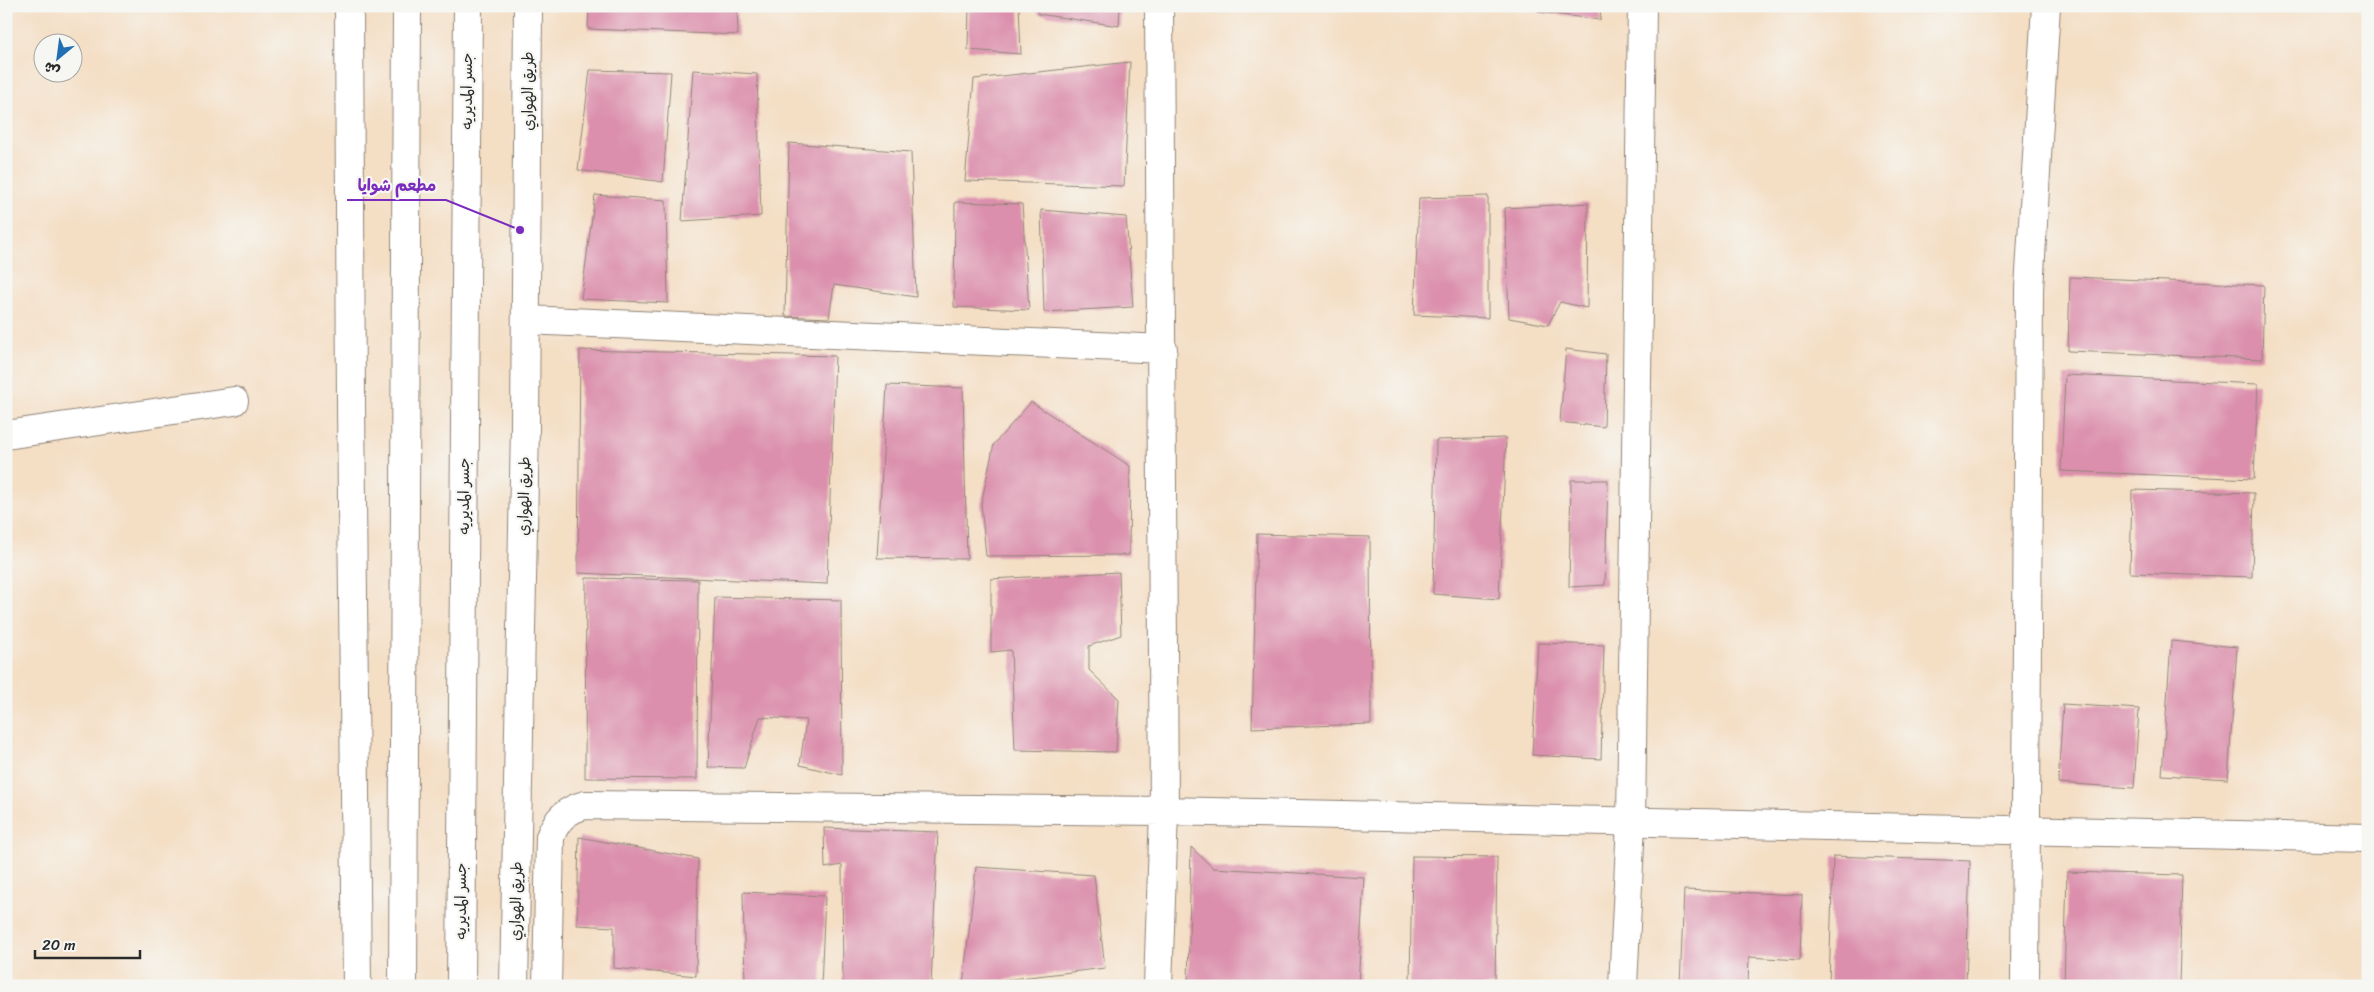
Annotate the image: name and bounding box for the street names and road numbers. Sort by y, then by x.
street label: طريق الهواري [515,51,541,131]
street label: جسر المديريه [454,53,480,129]
street label: طريق الهواري [510,456,538,536]
street label: جسر المديريه [451,458,477,534]
street label: طريق الهواري [502,861,530,941]
street label: جسر المديريه [448,863,474,939]

